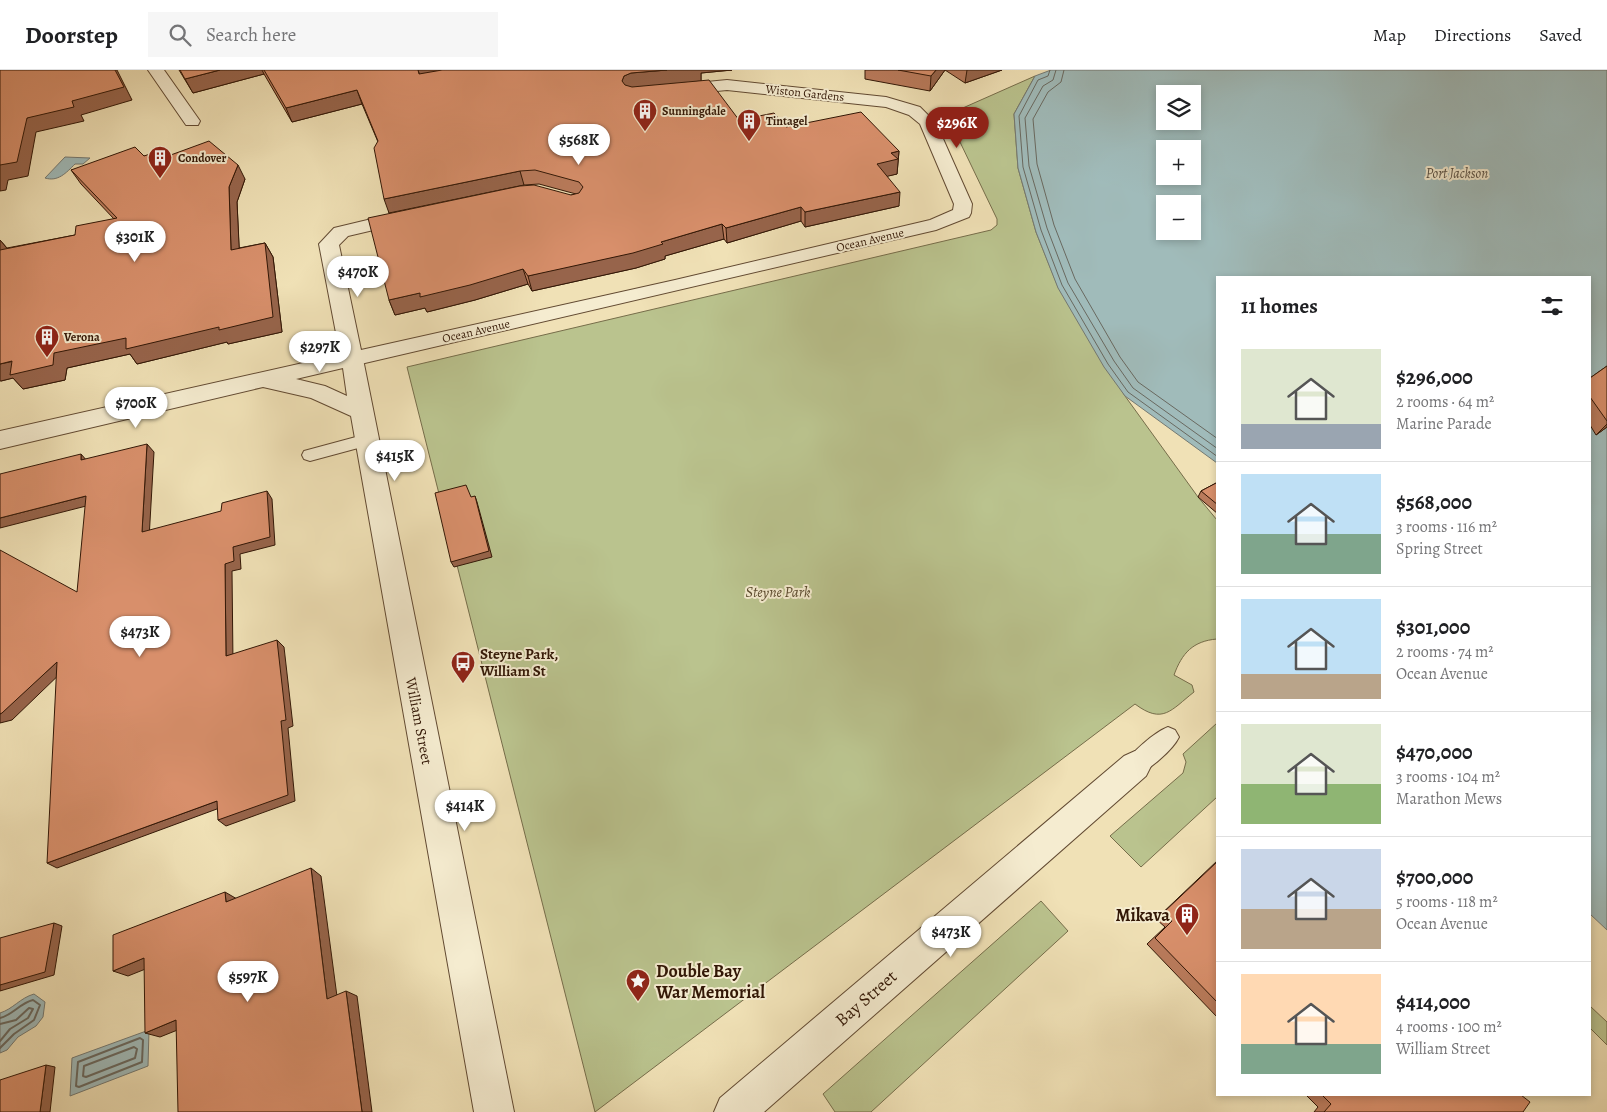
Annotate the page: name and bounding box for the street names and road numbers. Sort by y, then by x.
street label: Wiston Gardens [764,81,845,105]
street label: Ocean Avenue [835,224,905,256]
street label: Ocean Avenue [441,315,511,347]
street label: William Street [401,675,437,766]
street label: Bay Street [830,964,902,1032]

